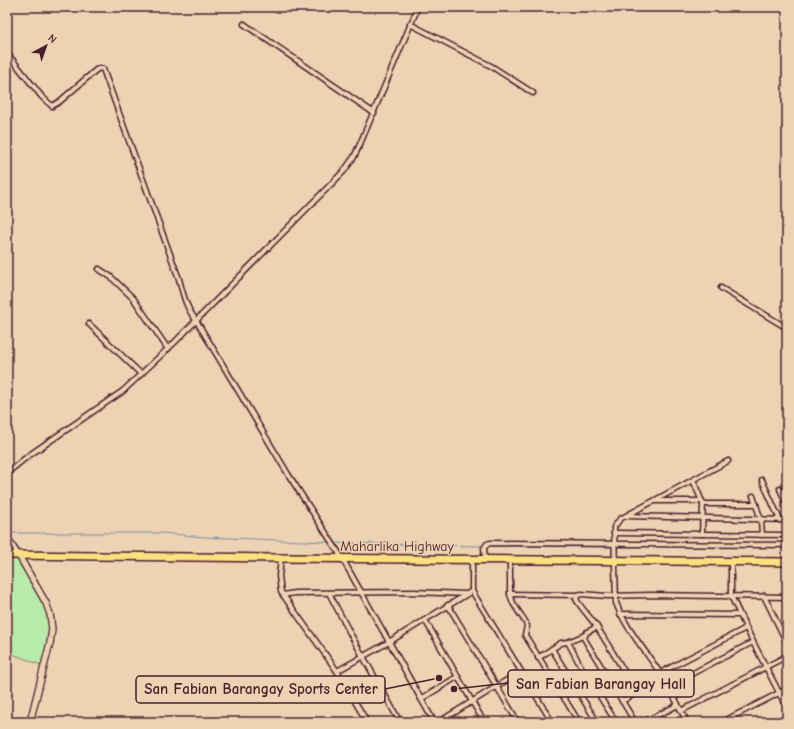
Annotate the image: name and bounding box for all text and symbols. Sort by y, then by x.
north arrow [26,26,66,66]
text: N [45,32,59,46]
street label: Maharlika Highway [340,538,455,555]
callout: San Fabian Barangay Hall [508,670,694,697]
text: San Fabian Barangay Hall [516,675,686,693]
callout: San Fabian Barangay Sports Center [136,676,385,703]
text: San Fabian Barangay Sports Center [144,680,378,698]

